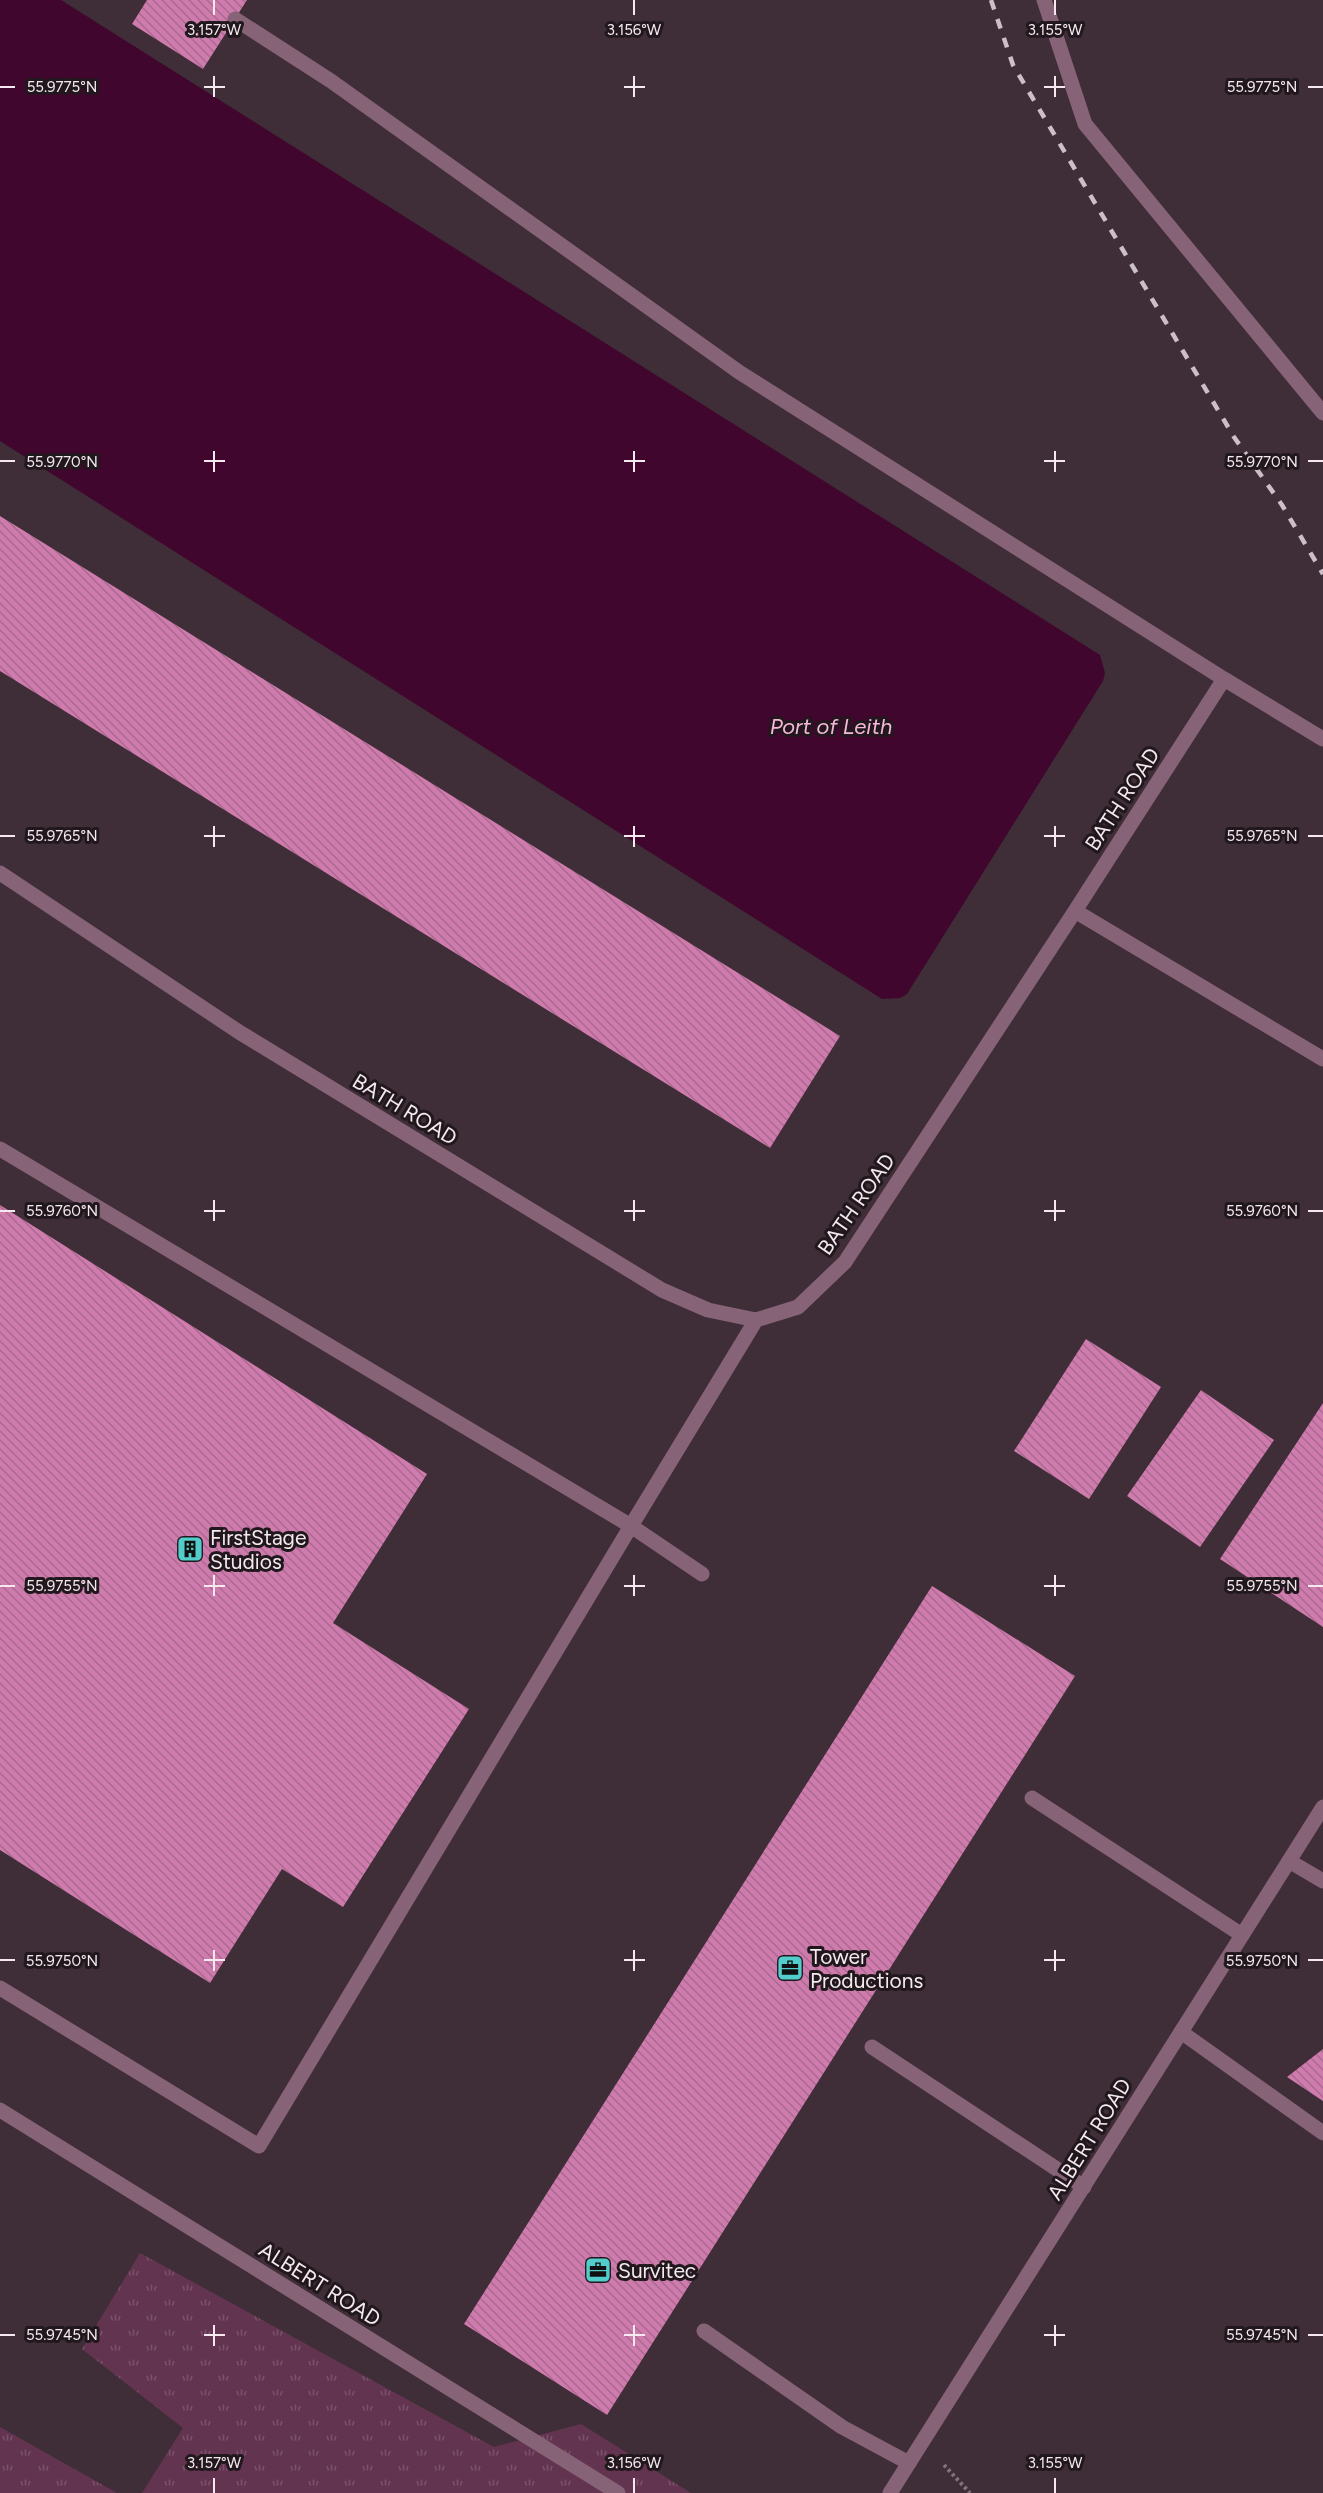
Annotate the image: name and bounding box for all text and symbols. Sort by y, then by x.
text: 3.157°W [187,21,242,39]
text: 3.156°W [607,21,662,39]
text: 3.155°W [1028,21,1083,39]
text: 55.9775°N [27,78,97,96]
text: 55.9775°N [1227,78,1297,96]
text: 55.9770°N [26,453,98,471]
text: 55.9770°N [1226,453,1298,471]
water label: Port of Leith [770,713,892,740]
street label: BATH ROAD [1080,743,1164,855]
text: 55.9765°N [26,827,98,845]
text: 55.9765°N [1226,827,1298,845]
street label: BATH ROAD [348,1068,462,1150]
street label: BATH ROAD [812,1149,900,1259]
text: 55.9760°N [26,1202,98,1220]
text: 55.9760°N [1226,1202,1298,1220]
place label: FirstStage Studios [210,1525,306,1574]
building icon: FirstStage Studios [175,1534,205,1564]
text: 55.9755°N [26,1577,98,1595]
text: 55.9755°N [1226,1577,1298,1595]
place label: Tower Productions [810,1944,923,1993]
text: 55.9750°N [26,1952,98,1970]
text: 55.9750°N [1226,1952,1298,1970]
office icon: Tower Productions [775,1953,805,1983]
street label: ALBERT ROAD [1042,2074,1136,2204]
street label: ALBERT ROAD [255,2237,385,2331]
office icon: Survitec [583,2255,613,2285]
place label: Survitec [618,2258,696,2283]
text: 55.9745°N [26,2326,98,2344]
text: 55.9745°N [1226,2326,1298,2344]
text: 3.157°W [187,2454,242,2472]
text: 3.156°W [607,2454,662,2472]
text: 3.155°W [1028,2454,1083,2472]

